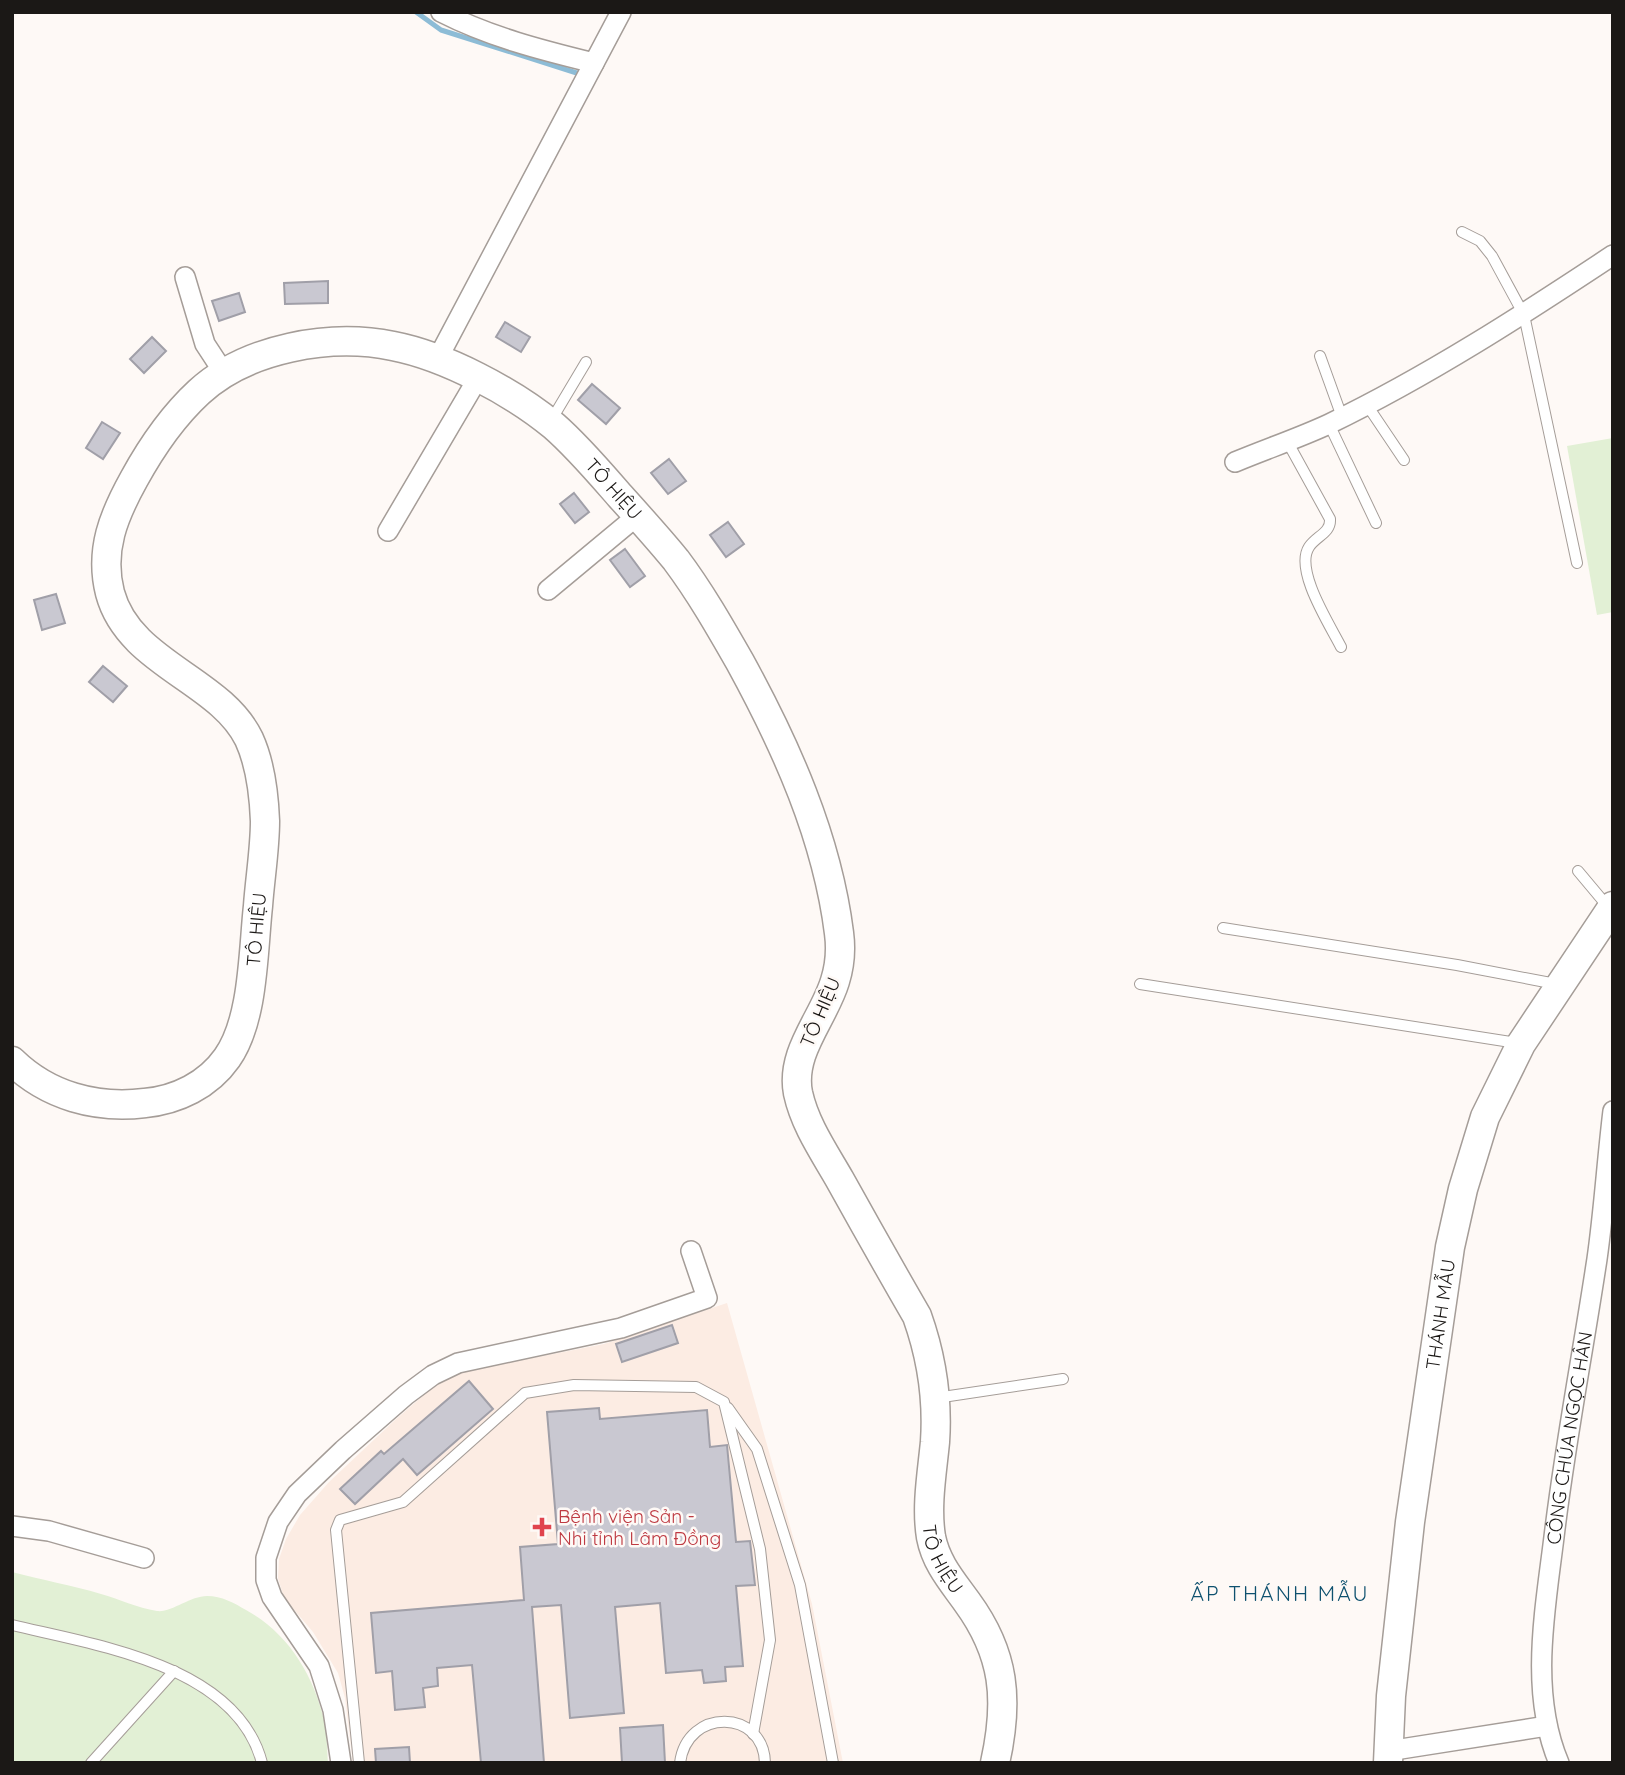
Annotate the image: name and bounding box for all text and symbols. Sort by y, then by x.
street label: TÔ HIỆU [580,453,647,525]
street label: TÔ HIỆU [241,892,271,967]
street label: TÔ HIỆU [794,973,846,1051]
street label: THÁNH MẪU [1420,1257,1460,1371]
street label: CÔNG CHÚA NGỌC HÂN [1541,1330,1597,1546]
place label: Bệnh viện Sản - Nhi tỉnh Lâm Đồng [558,1504,721,1550]
marker: Bệnh viện Sản - Nhi tỉnh Lâm Đồng [532,1517,552,1537]
street label: TÔ HIỆU [918,1523,969,1598]
district label: ẤP THÁNH MẪU [1190,1580,1370,1606]

